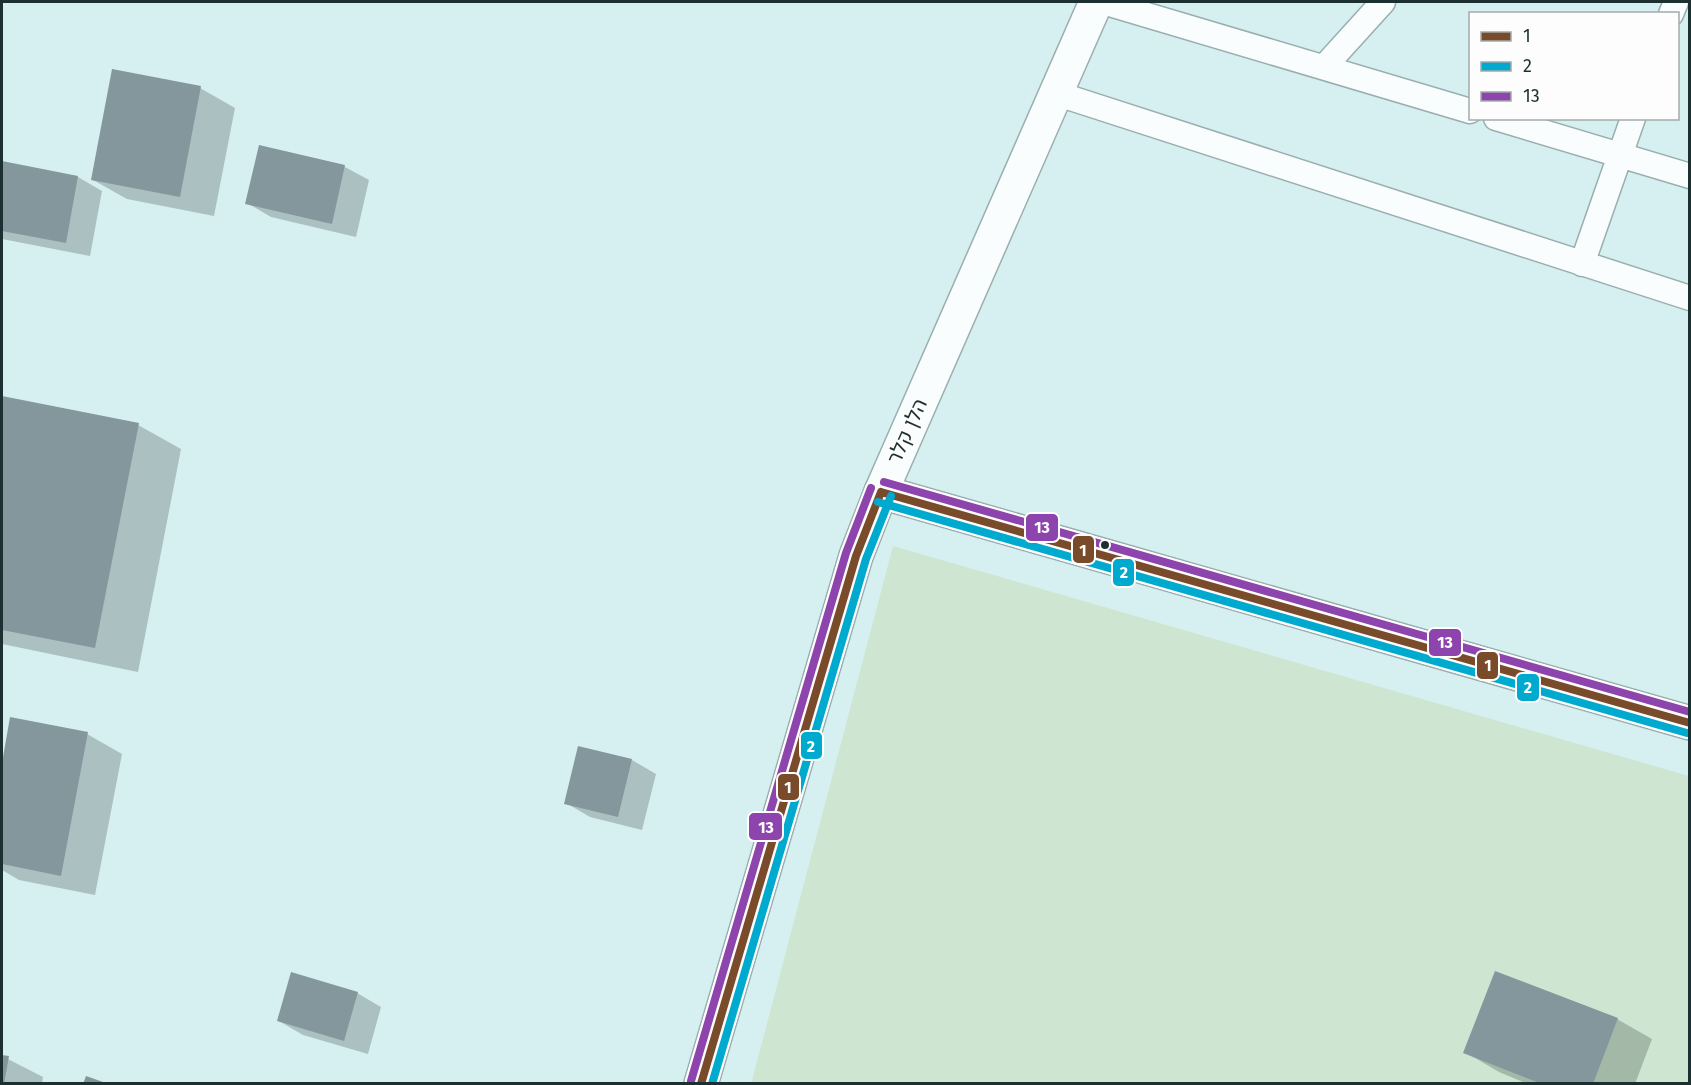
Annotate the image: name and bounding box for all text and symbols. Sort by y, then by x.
legend [1469,12,1679,120]
text: 1 [1523,25,1531,47]
text: 2 [1523,55,1532,77]
text: 13 [1523,85,1540,107]
street label: הלן קלר [881,394,933,468]
line badge: 13 [1025,513,1059,542]
text: 13 [1034,518,1050,537]
line badge: 1 [1072,535,1095,564]
unlabelled marker [1099,539,1111,551]
text: 1 [1079,541,1087,560]
line badge: 2 [1112,558,1135,587]
text: 2 [1120,563,1128,582]
line badge: 13 [1428,628,1462,657]
text: 13 [1437,633,1453,652]
line badge: 1 [1476,651,1499,680]
text: 1 [1484,656,1492,675]
line badge: 2 [1516,673,1540,702]
text: 2 [1524,678,1532,697]
line badge: 2 [800,731,823,760]
text: 2 [807,737,815,756]
line badge: 1 [777,773,800,801]
text: 1 [784,778,792,797]
line badge: 13 [748,812,783,841]
text: 13 [758,818,774,837]

